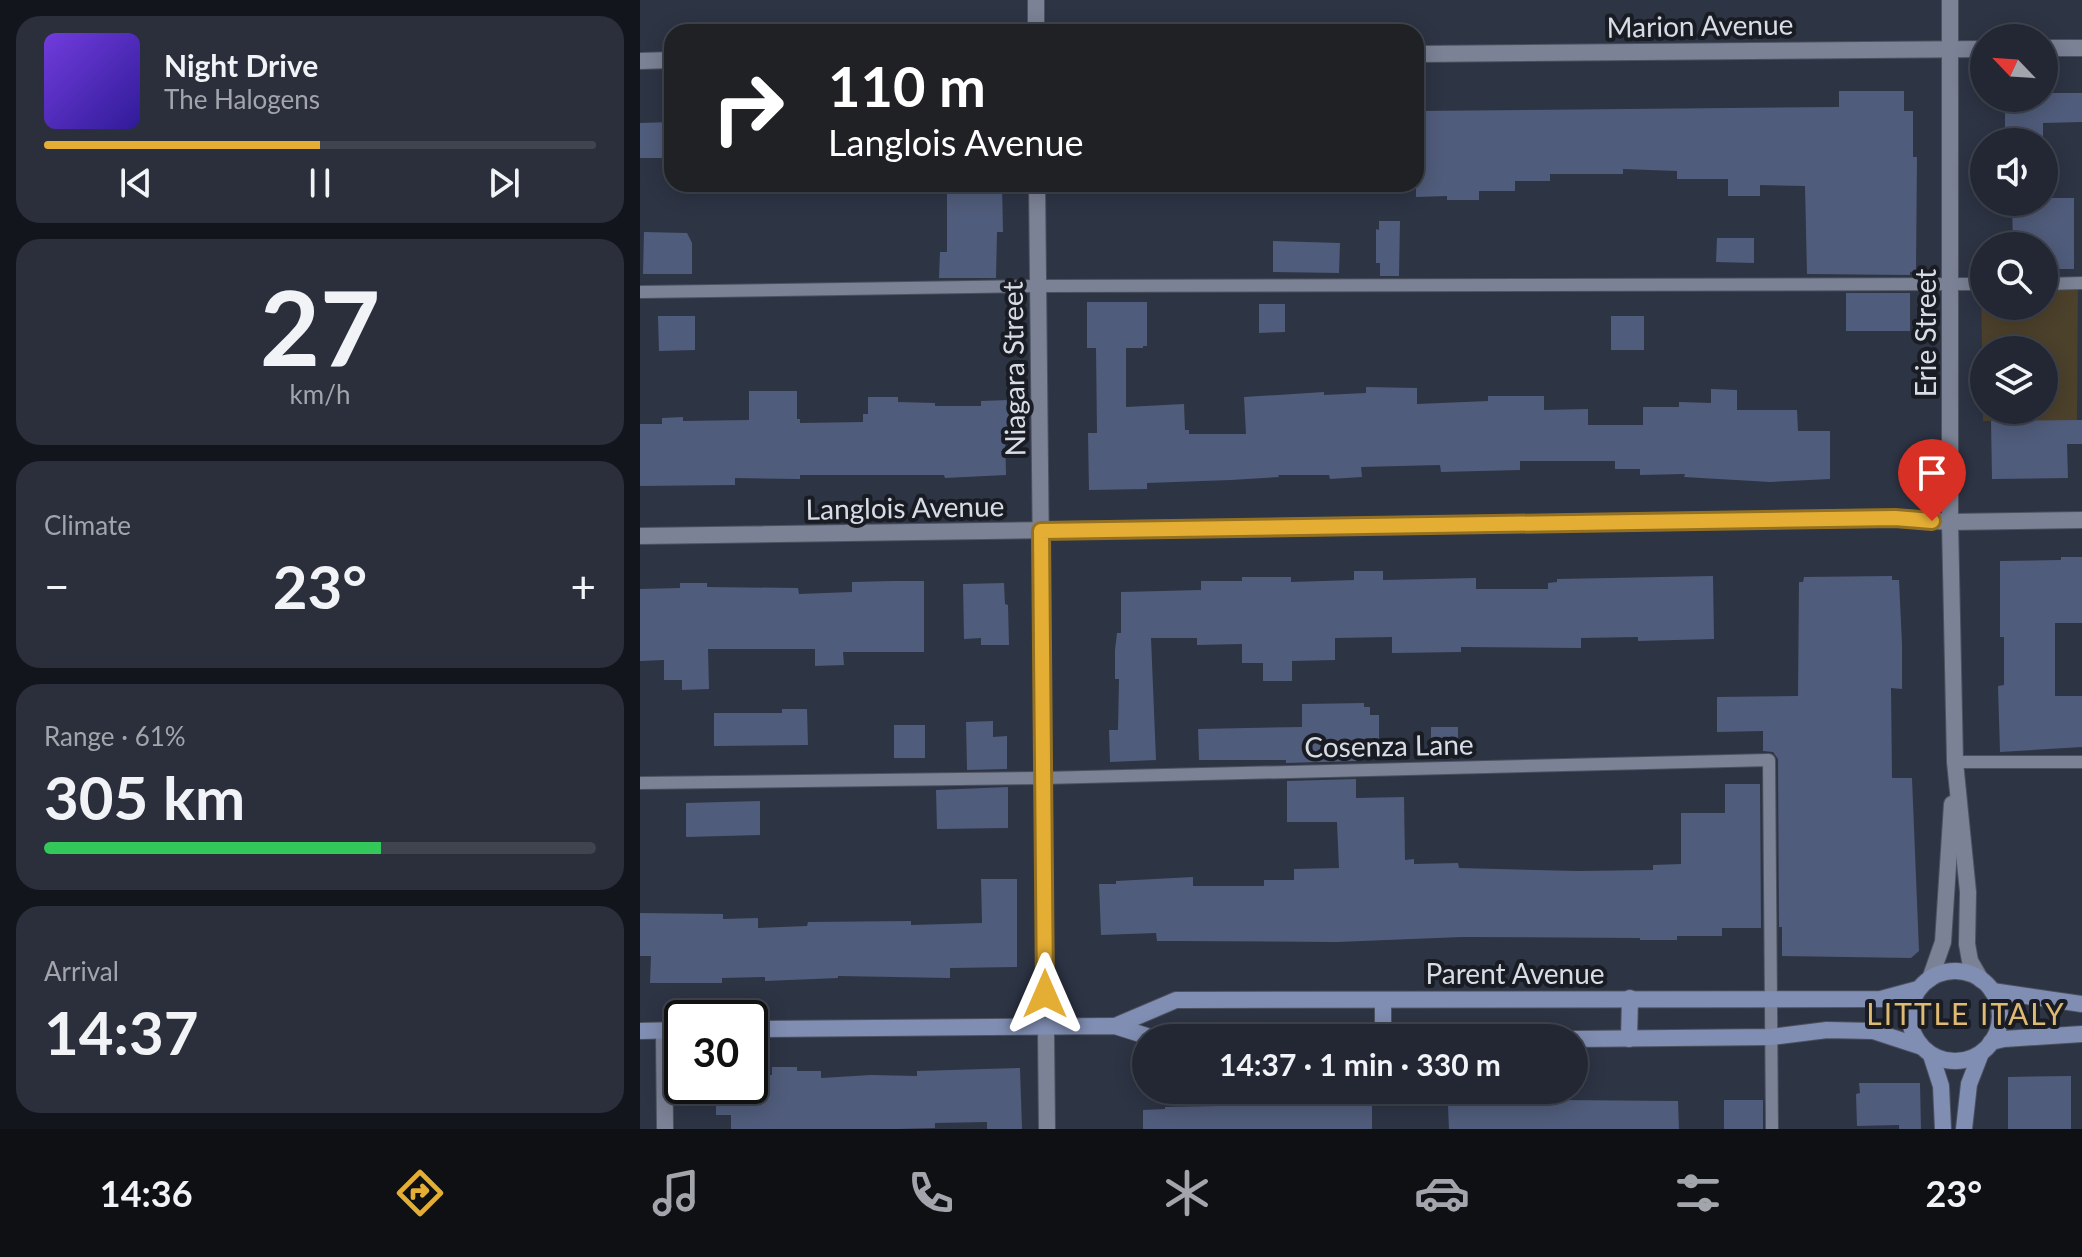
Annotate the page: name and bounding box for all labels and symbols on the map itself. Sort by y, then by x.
street label: Marion Avenue [1606,6,1794,44]
north arrow [1970,24,2058,112]
street label: Erie Street [1908,269,1942,397]
street label: Niagara Street [994,281,1032,457]
pin [1898,439,1966,521]
street label: Langlois Avenue [805,488,1005,526]
street label: Cosenza Lane [1304,727,1474,763]
position arrow [1003,952,1087,1036]
street label: Parent Avenue [1425,956,1605,990]
district label: LITTLE ITALY [1866,995,2066,1031]
speed limit sign: 30 [664,1000,768,1104]

